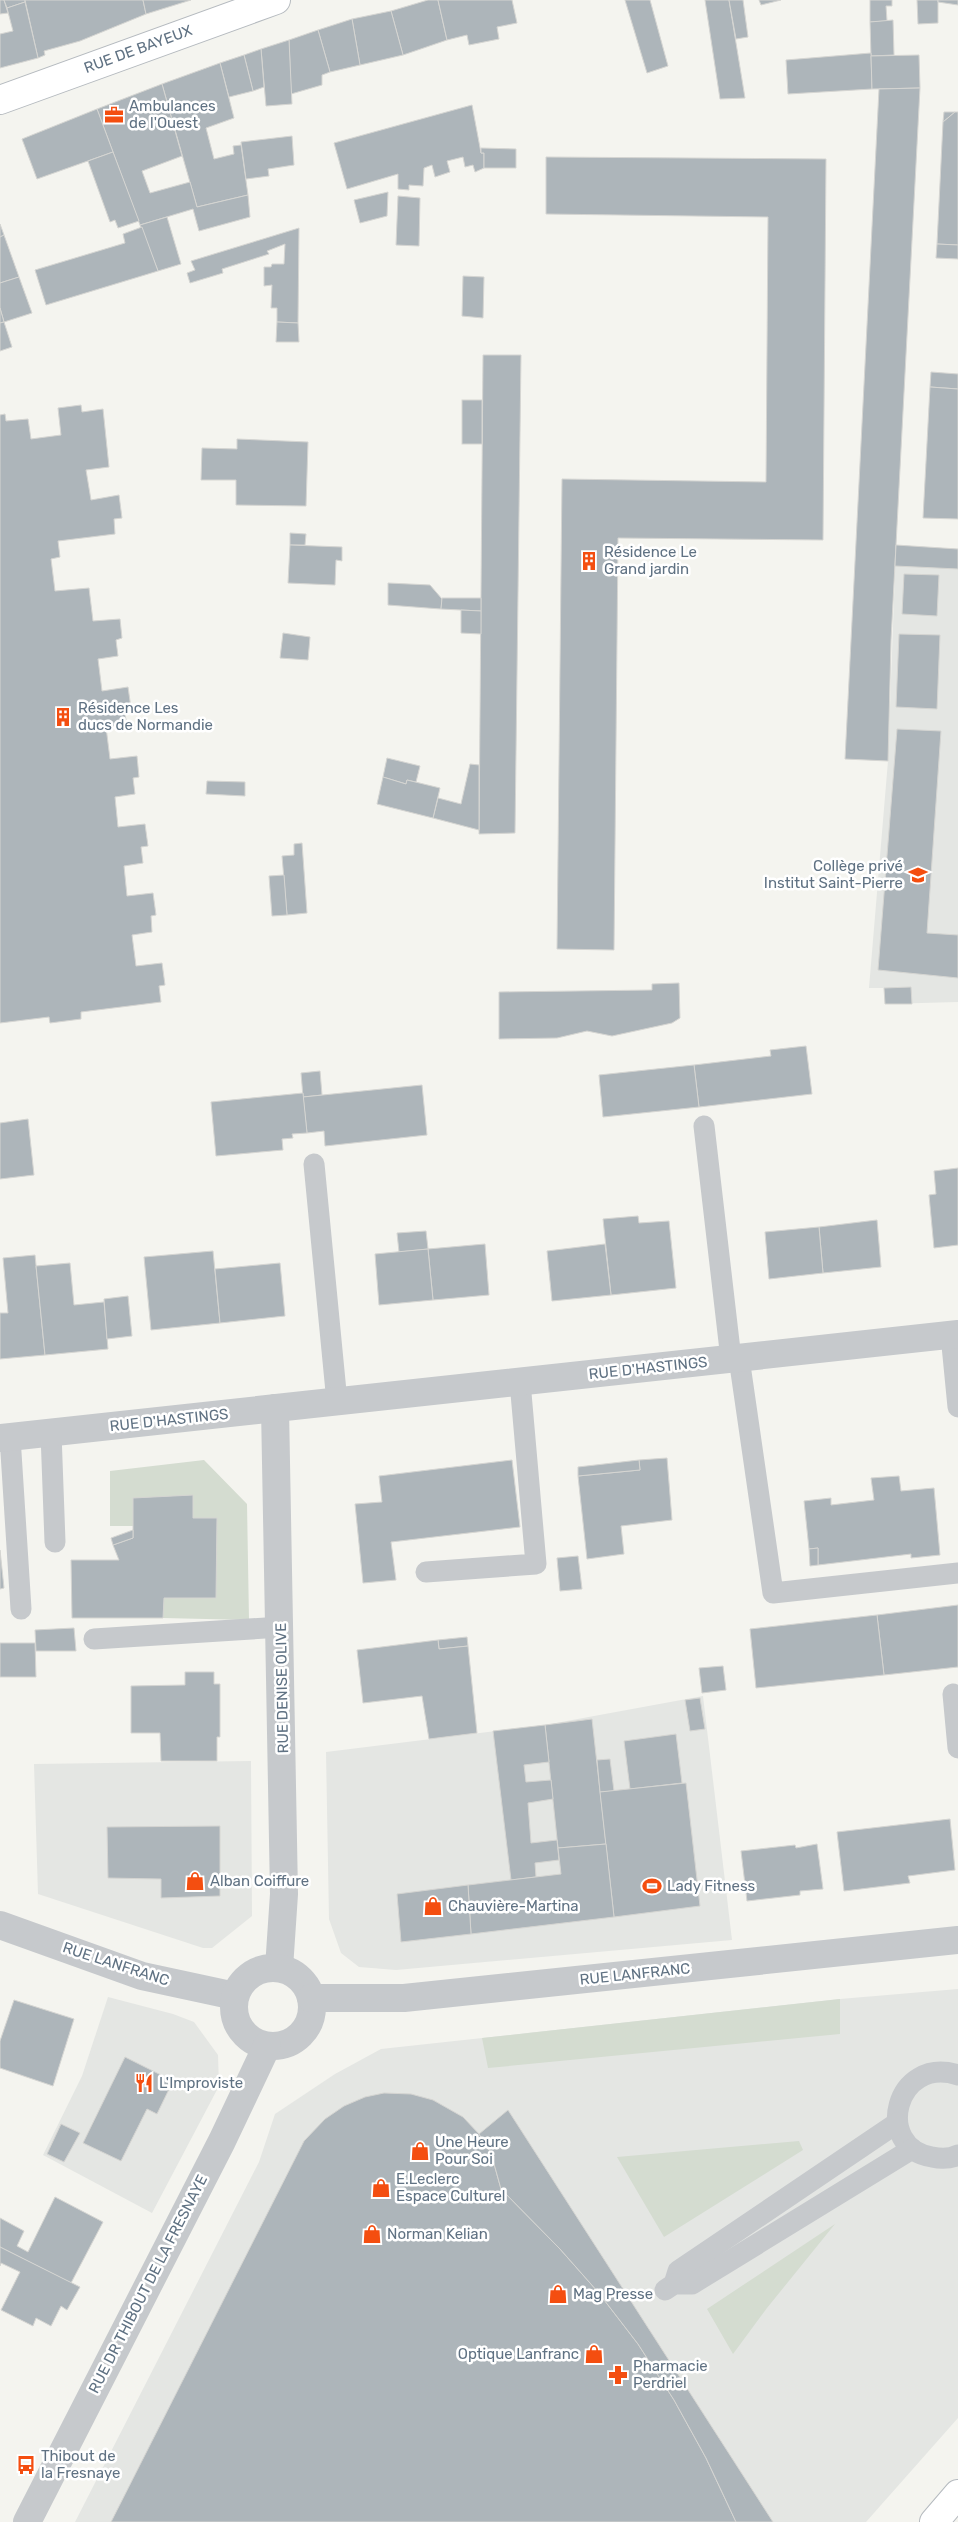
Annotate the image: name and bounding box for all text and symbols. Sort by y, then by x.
street label: RUE DE BAYEUX [81,21,195,77]
place label: Ambulances de l'Ouest [129,97,216,132]
office icon: Ambulances de l'Ouest [103,104,125,126]
place label: Résidence Le Grand jardin [604,543,697,578]
building icon: Résidence Le Grand jardin [578,550,600,572]
place label: Résidence Les ducs de Normandie [78,699,213,734]
building icon: Résidence Les ducs de Normandie [52,706,74,728]
place label: Collège privé Institut Saint-Pierre [764,857,903,892]
school or university icon: Collège privé Institut Saint-Pierre [907,864,929,886]
street label: RUE D'HASTINGS [588,1353,708,1383]
street label: RUE D'HASTINGS [109,1405,229,1435]
street label: RUE DENISE OLIVE [272,1622,292,1754]
shop icon: Alban Coiffure [184,1870,206,1892]
place label: Alban Coiffure [210,1872,309,1890]
sports icon: Lady Fitness [641,1875,663,1897]
place label: Lady Fitness [667,1877,756,1895]
shop icon: Chauvière-Martina [422,1895,444,1917]
place label: Chauvière-Martina [448,1897,579,1915]
street label: RUE LANFRANC [60,1938,172,1990]
street label: RUE LANFRANC [579,1959,691,1989]
restaurant icon: L'Improviste [133,2072,155,2094]
place label: L'Improviste [159,2074,243,2092]
place label: Une Heure Pour Soi [435,2133,509,2168]
shop icon: Une Heure Pour Soi [409,2140,431,2162]
place label: E.Leclerc Espace Culturel [396,2170,505,2205]
street label: RUE DR THIBOUT DE LA FRESNAYE [85,2172,211,2396]
shop icon: E.Leclerc Espace Culturel [370,2177,392,2199]
shop icon: Norman Kelian [361,2223,383,2245]
place label: Norman Kelian [387,2225,488,2243]
shop icon: Mag Presse [547,2283,569,2305]
place label: Mag Presse [573,2285,653,2303]
shop icon: Optique Lanfranc [583,2343,605,2365]
place label: Optique Lanfranc [458,2345,579,2363]
place label: Pharmacie Perdriel [633,2357,708,2392]
pharmacy icon: Pharmacie Perdriel [607,2364,629,2386]
place label: Thibout de la Fresnaye [41,2447,120,2482]
bus stop icon: Thibout de la Fresnaye [15,2454,37,2476]

